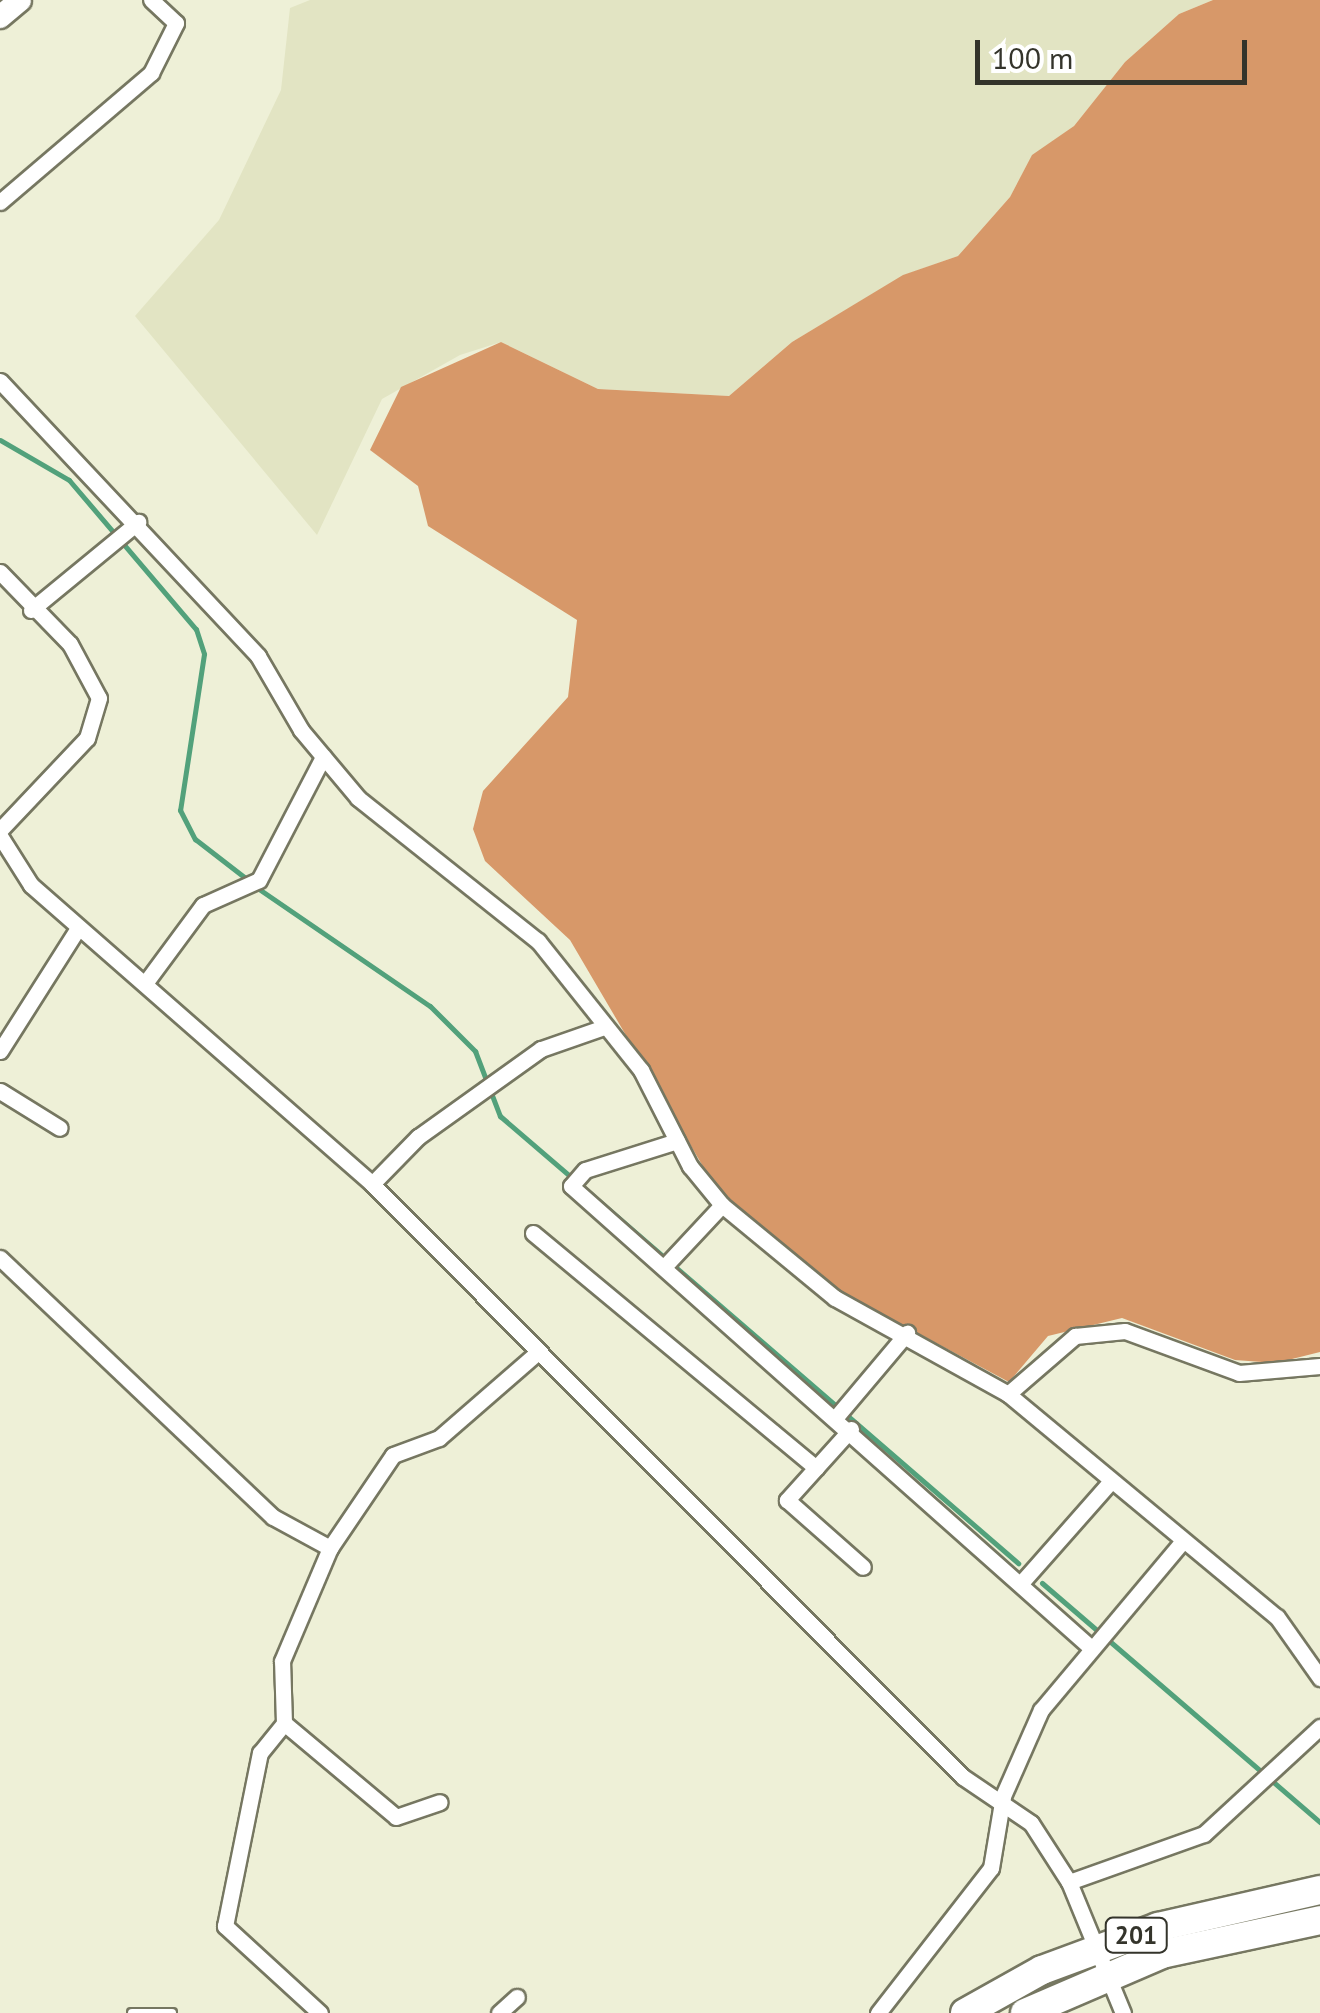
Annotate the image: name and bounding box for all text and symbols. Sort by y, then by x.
scale bar [980,20,1252,82]
text: 100 m [992,38,1073,77]
road number: 201 [1104,1915,1168,1955]

